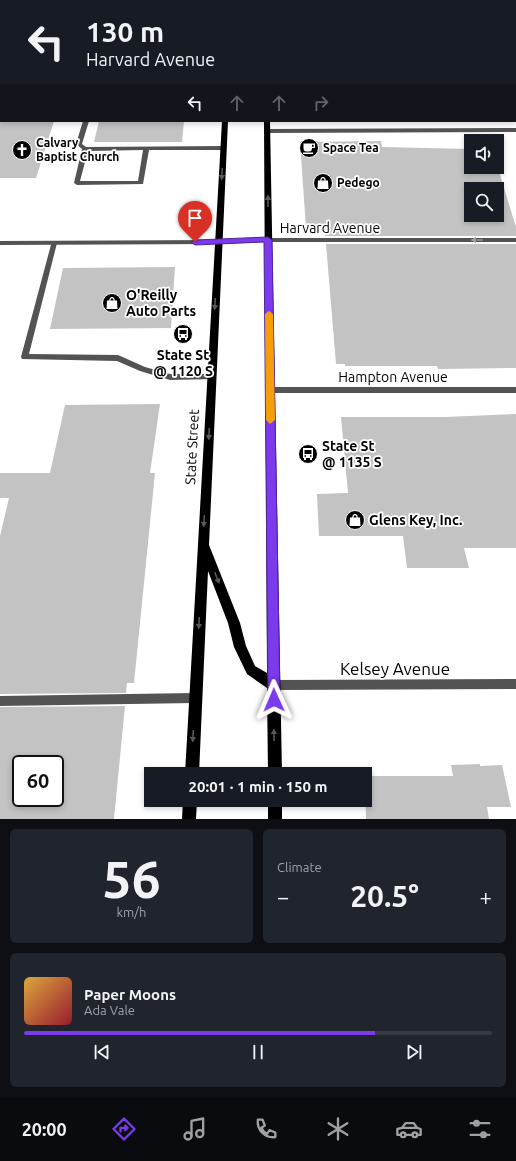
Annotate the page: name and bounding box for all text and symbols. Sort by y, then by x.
icon: left [20,16,72,68]
text: 130 m [86,16,164,47]
text: Harvard Avenue [86,49,215,69]
icon: left [184,92,206,114]
icon: ahead [226,92,248,114]
icon: ahead [268,92,290,114]
icon: right [310,92,332,114]
map controls [464,134,504,222]
button: sound [464,134,504,174]
place label: Calvary Baptist Church [36,136,119,163]
cafe icon: Space Tea [298,137,320,159]
church icon: Calvary Baptist Church [11,139,33,161]
place label: Space Tea [323,141,379,154]
one-way arrow [219,168,225,181]
shop icon: Pedego [312,172,334,194]
place label: Pedego [337,176,380,189]
button: search [464,182,504,222]
one-way arrow [264,195,271,207]
pin [178,201,212,242]
icon: arrive [184,207,206,229]
street label: Harvard Avenue [280,220,380,236]
one-way arrow [470,237,483,243]
place label: O'Reilly Auto Parts [126,287,197,319]
shop icon: O'Reilly Auto Parts [101,292,123,314]
one-way arrow [212,298,219,310]
bus stop icon: State St @ 1120 S [172,323,194,345]
place label: State St @ 1120 S [153,347,213,379]
street label: Hampton Avenue [338,369,448,385]
street label: State Street [182,408,202,485]
one-way arrow [206,428,212,441]
place label: State St @ 1135 S [322,438,382,470]
bus stop icon: State St @ 1135 S [297,443,319,465]
shop icon: Glens Key, Inc. [344,509,366,531]
place label: Glens Key, Inc. [369,512,463,528]
one-way arrow [201,515,208,527]
one-way arrow [214,573,220,585]
one-way arrow [195,617,202,629]
street label: Kelsey Avenue [340,659,450,678]
position arrow [253,679,295,721]
one-way arrow [271,729,278,741]
one-way arrow [190,730,197,742]
speed limit sign: 60 [12,755,64,807]
text: 20:01 · 1 min · 150 m [189,778,327,795]
text: 56 [102,850,161,908]
text: Climate [277,860,322,874]
text: 20.5° [350,879,419,913]
text: − [277,884,289,909]
text: + [480,884,492,909]
text: km/h [116,905,147,919]
text: Paper Moons [84,986,176,1003]
text: Ada Vale [84,1003,135,1017]
icon: previous [91,1041,113,1063]
icon: pause [247,1041,269,1063]
icon: next [403,1041,425,1063]
icon: directions [110,1115,138,1143]
icon: music [181,1115,209,1143]
icon: phone [252,1115,280,1143]
icon: climate [324,1115,352,1143]
icon: car [395,1115,423,1143]
icon: filters [466,1115,494,1143]
text: 20:00 [22,1119,67,1139]

